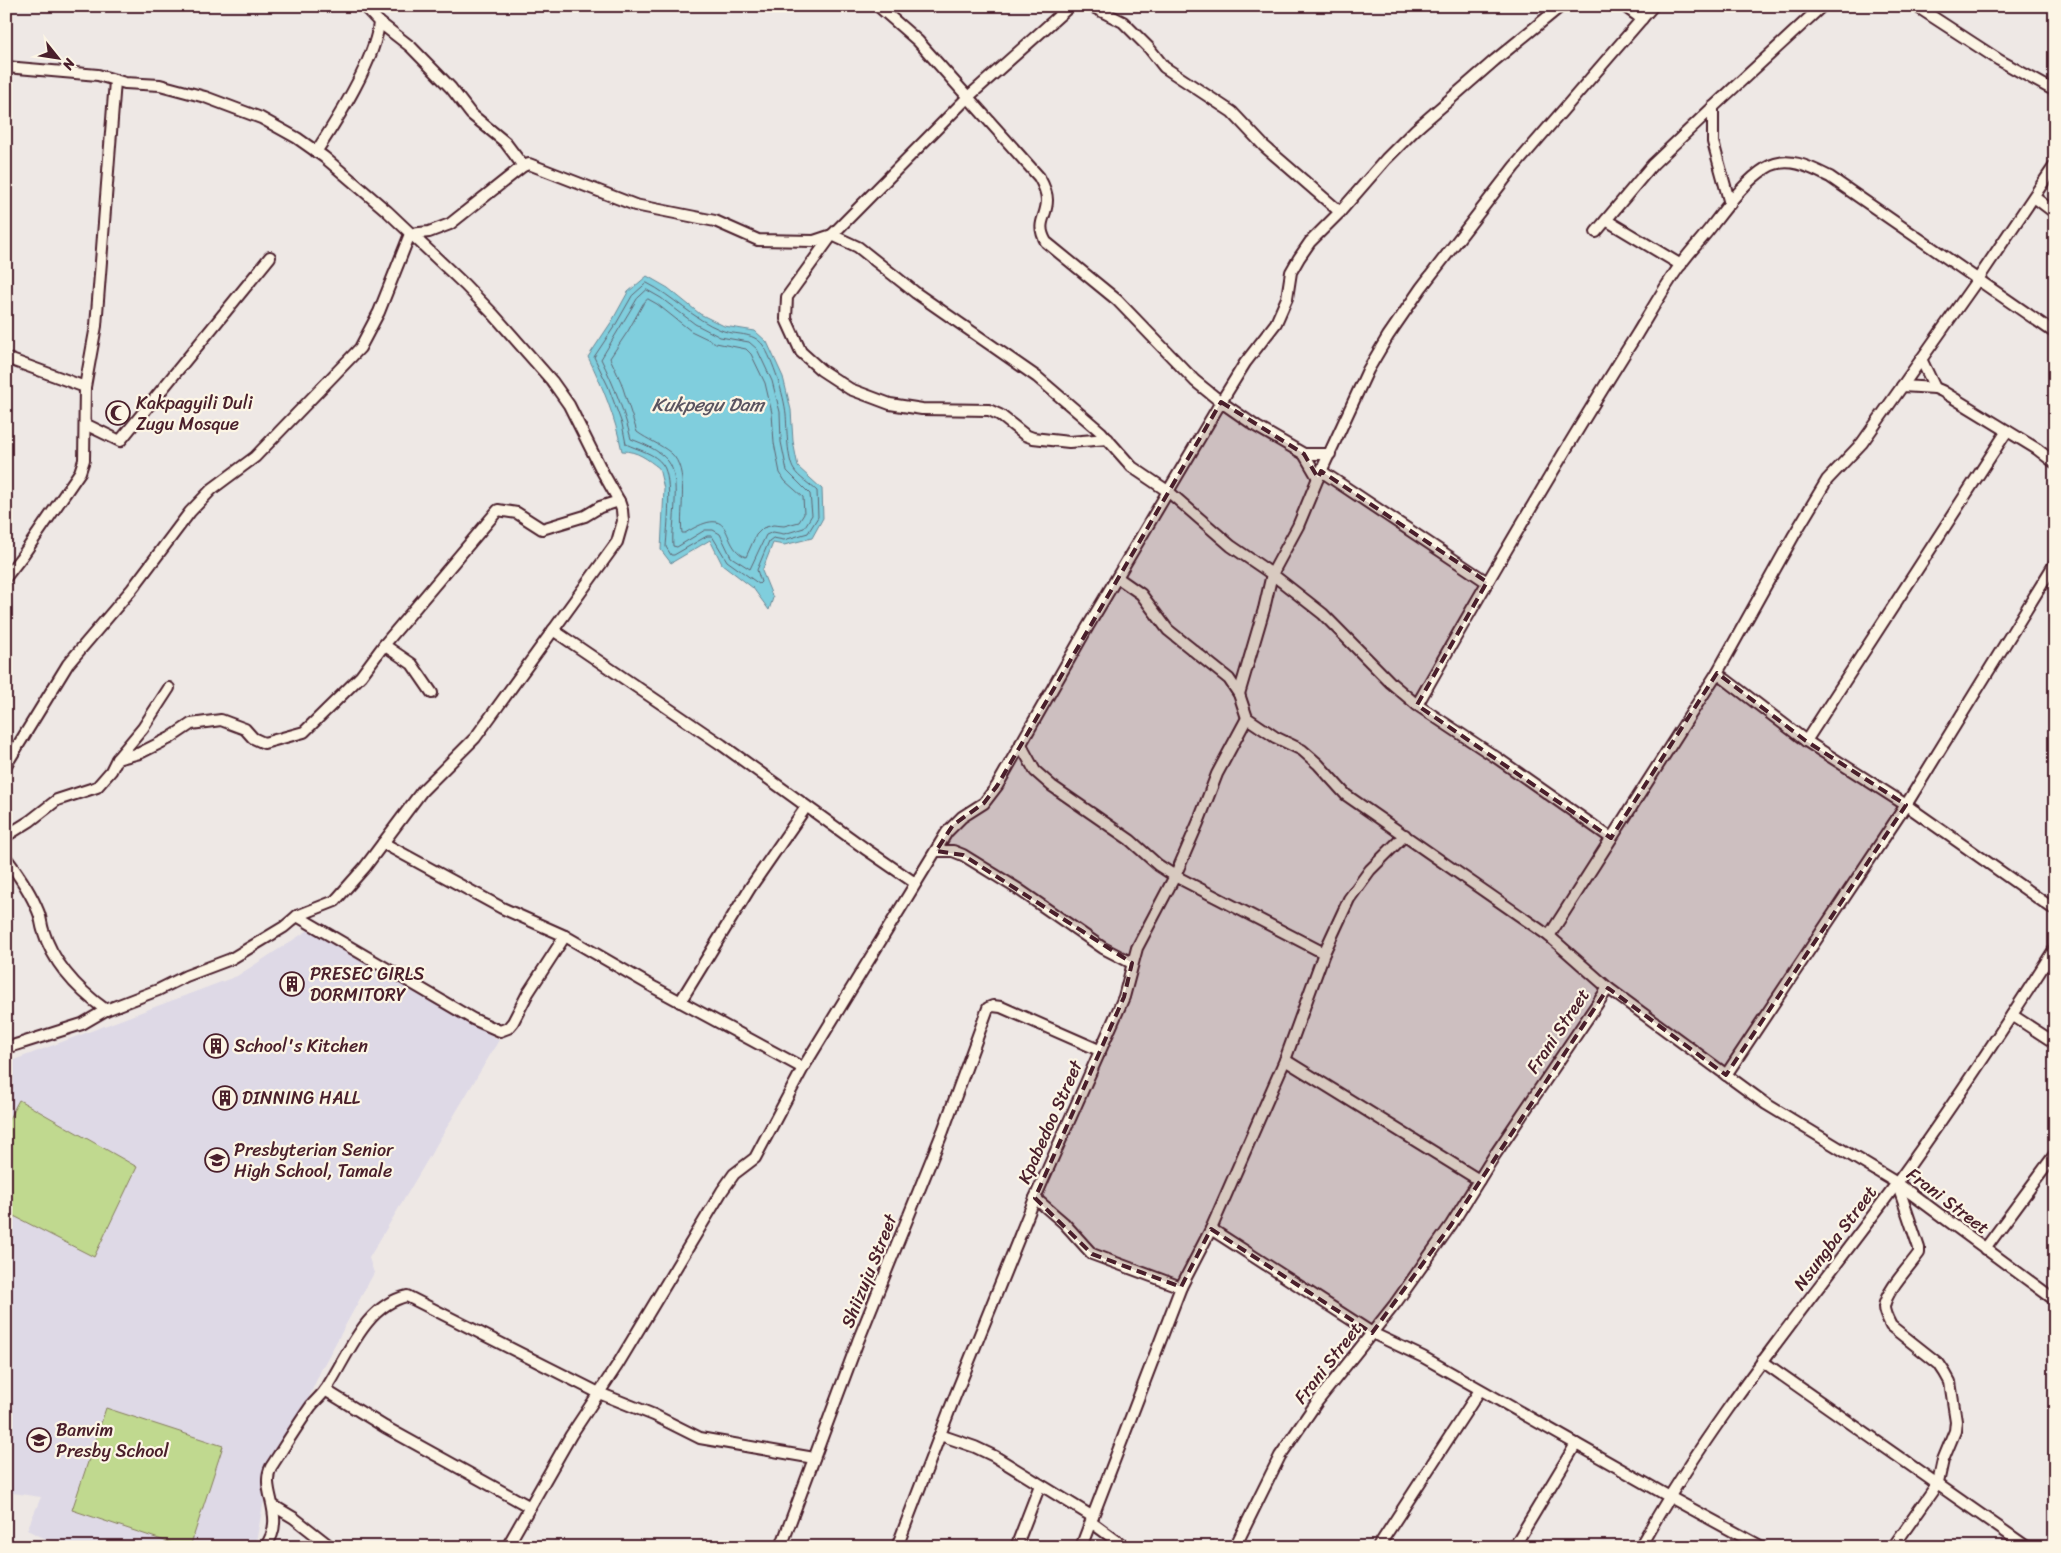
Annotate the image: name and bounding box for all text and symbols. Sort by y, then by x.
north arrow [32,32,82,82]
text: N [55,53,83,75]
place label: Kakpagyili Duli Zugu Mosque [136,387,254,440]
water label: Kukpegu Dam [652,388,766,421]
mosque icon: Kakpagyili Duli Zugu Mosque [105,400,131,426]
place label: PRESEC GIRLS DORMITORY [310,958,424,1011]
building icon: PRESEC GIRLS DORMITORY [279,971,305,997]
street label: Frani Street [1518,982,1599,1080]
place label: School's Kitchen [234,1030,368,1062]
building icon: School's Kitchen [203,1033,229,1059]
street label: Kpabedoo Street [1008,1054,1092,1189]
place label: DINNING HALL [242,1082,361,1114]
building icon: DINNING HALL [212,1085,238,1111]
place label: Presbyterian Senior High School, Tamale [234,1134,395,1187]
school or university icon: Presbyterian Senior High School, Tamale [204,1147,230,1173]
street label: Frani Street [1900,1159,1997,1243]
street label: Nsungba Street [1785,1178,1886,1298]
street label: Shiizuju Street [832,1209,907,1333]
street label: Frani Street [1285,1315,1371,1411]
place label: Banvim Presby School [56,1414,169,1467]
school or university icon: Banvim Presby School [26,1427,52,1453]

